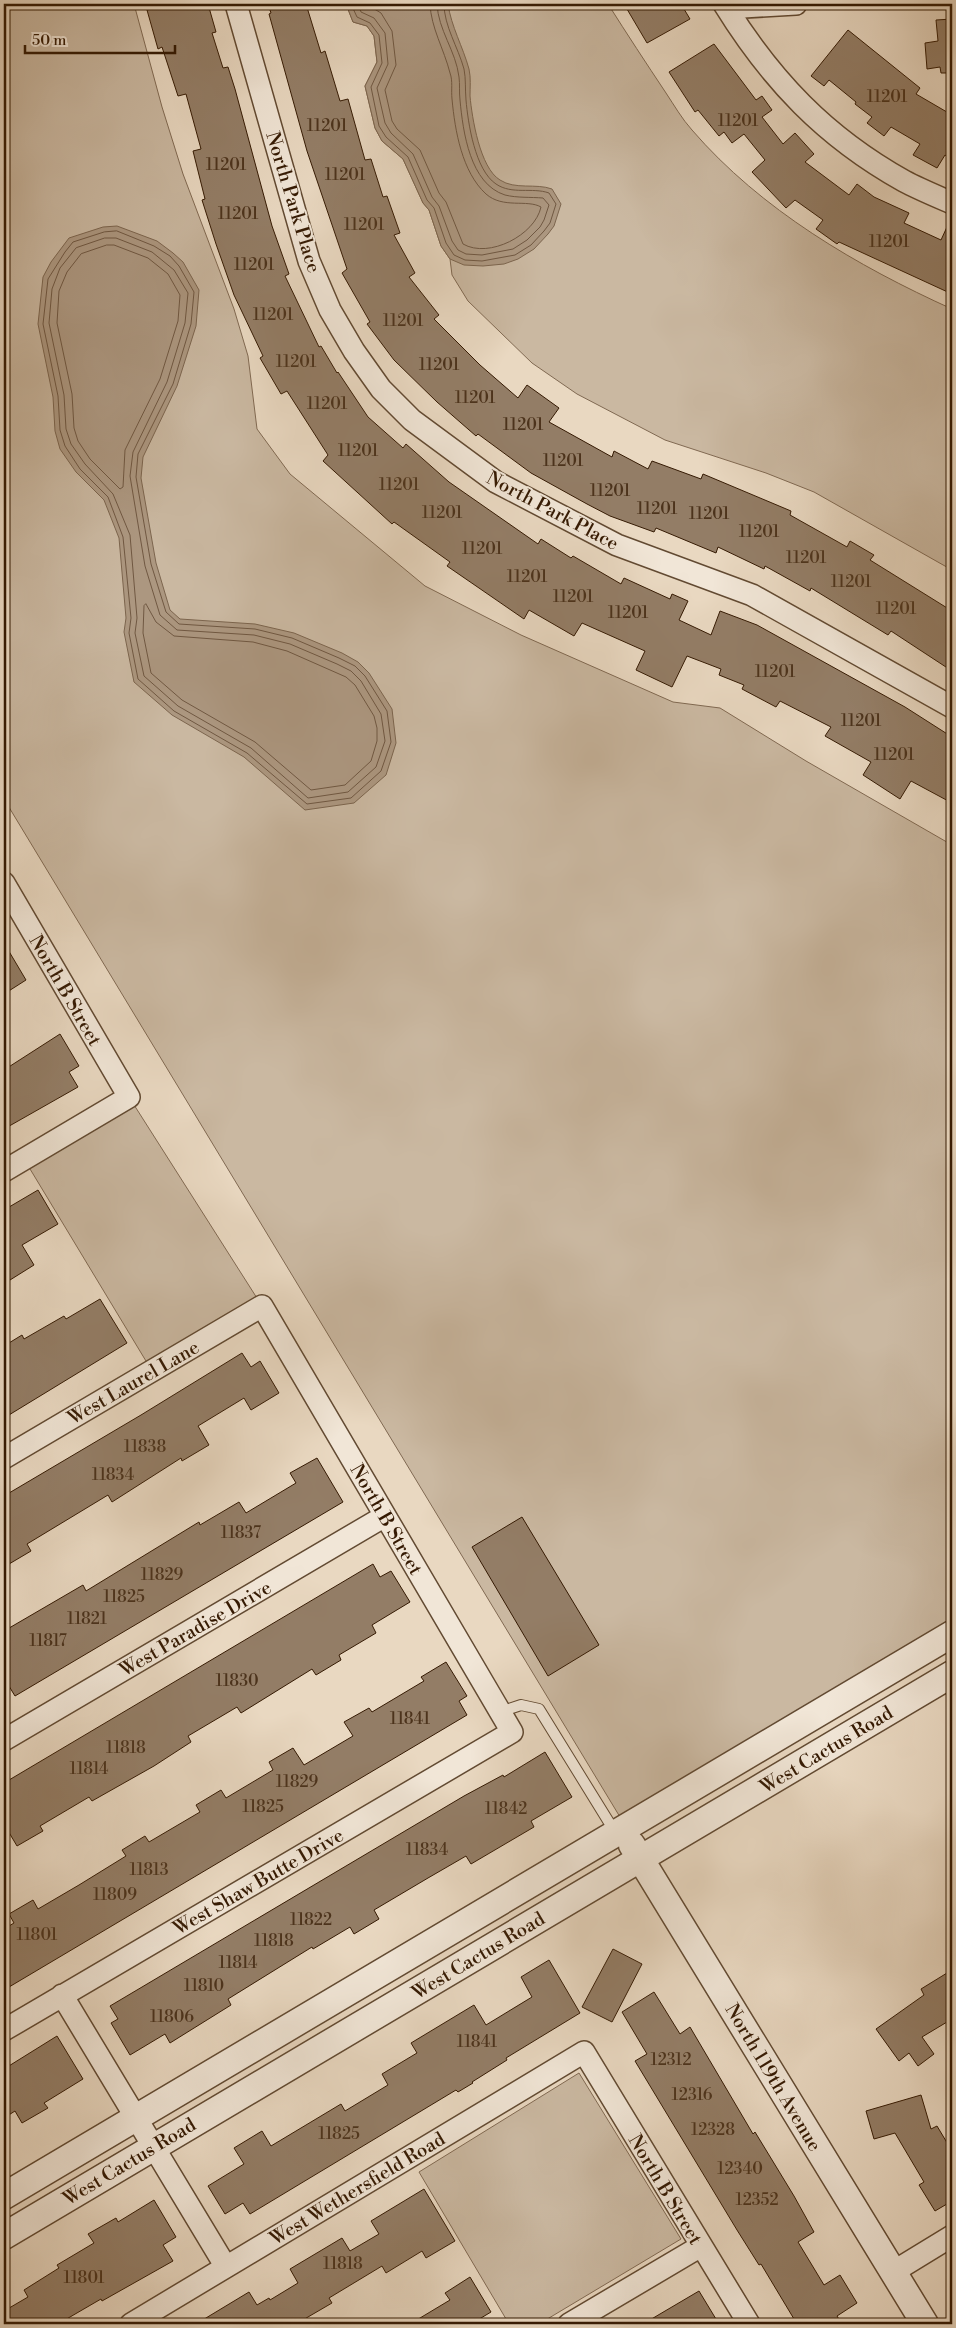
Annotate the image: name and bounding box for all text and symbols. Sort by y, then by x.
scale bar [25,22,175,54]
text: 50 m [32,31,66,50]
house number: 11201 [867,87,907,107]
house number: 11201 [718,111,758,131]
house number: 11201 [307,116,347,136]
street label: North Park Place [260,129,326,276]
house number: 11201 [206,155,246,175]
house number: 11201 [325,165,365,185]
house number: 11201 [218,204,258,224]
house number: 11201 [344,215,384,235]
house number: 11201 [869,232,909,252]
house number: 11201 [234,255,274,275]
house number: 11201 [253,305,293,325]
house number: 11201 [383,311,423,331]
house number: 11201 [276,352,316,372]
house number: 11201 [419,355,459,375]
house number: 11201 [455,388,495,408]
house number: 11201 [307,394,347,414]
house number: 11201 [503,415,543,435]
house number: 11201 [338,441,378,461]
house number: 11201 [543,451,583,471]
street label: North Park Place [482,466,623,556]
house number: 11201 [379,475,419,495]
house number: 11201 [590,481,630,501]
house number: 11201 [637,499,677,519]
house number: 11201 [422,503,462,523]
house number: 11201 [689,504,729,524]
house number: 11201 [739,522,779,542]
house number: 11201 [462,539,502,559]
house number: 11201 [786,548,826,568]
house number: 11201 [507,567,547,587]
house number: 11201 [831,572,871,592]
house number: 11201 [553,587,593,607]
house number: 11201 [876,599,916,619]
house number: 11201 [608,603,648,623]
house number: 11201 [755,662,795,682]
house number: 11201 [841,711,881,731]
house number: 11201 [874,745,914,765]
street label: North B Street [24,931,107,1051]
street label: West Laurel Lane [63,1335,204,1431]
house number: 11838 [124,1437,166,1457]
street label: North B Street [345,1460,428,1580]
house number: 11834 [92,1465,135,1485]
house number: 11837 [221,1523,261,1543]
house number: 11829 [141,1565,184,1585]
street label: West Paradise Drive [114,1576,276,1683]
house number: 11825 [103,1587,145,1607]
house number: 11821 [67,1609,107,1629]
house number: 11817 [29,1631,67,1651]
house number: 11830 [215,1671,259,1691]
street label: West Cactus Road [755,1701,898,1800]
house number: 11841 [390,1709,430,1729]
house number: 11818 [106,1738,146,1758]
house number: 11814 [69,1759,109,1779]
house number: 11829 [276,1772,319,1792]
house number: 11825 [242,1797,284,1817]
house number: 11842 [485,1799,527,1819]
street label: West Shaw Butte Drive [168,1823,348,1941]
house number: 11834 [406,1840,449,1860]
house number: 11813 [129,1860,169,1880]
house number: 11809 [93,1885,137,1905]
street label: West Cactus Road [407,1907,550,2006]
house number: 11822 [290,1910,332,1930]
house number: 11801 [17,1925,57,1945]
house number: 11818 [254,1931,294,1951]
house number: 11814 [218,1953,258,1973]
house number: 11810 [184,1976,224,1996]
street label: North 119th Avenue [720,1999,827,2156]
house number: 11806 [150,2007,194,2027]
house number: 11841 [457,2032,497,2052]
house number: 12312 [650,2050,692,2070]
house number: 12316 [672,2085,713,2105]
street label: West Cactus Road [58,2113,201,2212]
house number: 12328 [691,2120,735,2140]
house number: 11825 [318,2124,360,2144]
street label: West Wethersfield Road [265,2127,450,2251]
street label: North B Street [623,2130,708,2249]
house number: 12340 [717,2159,763,2179]
house number: 12352 [735,2190,779,2210]
house number: 11818 [323,2254,363,2274]
house number: 11801 [64,2268,104,2288]

